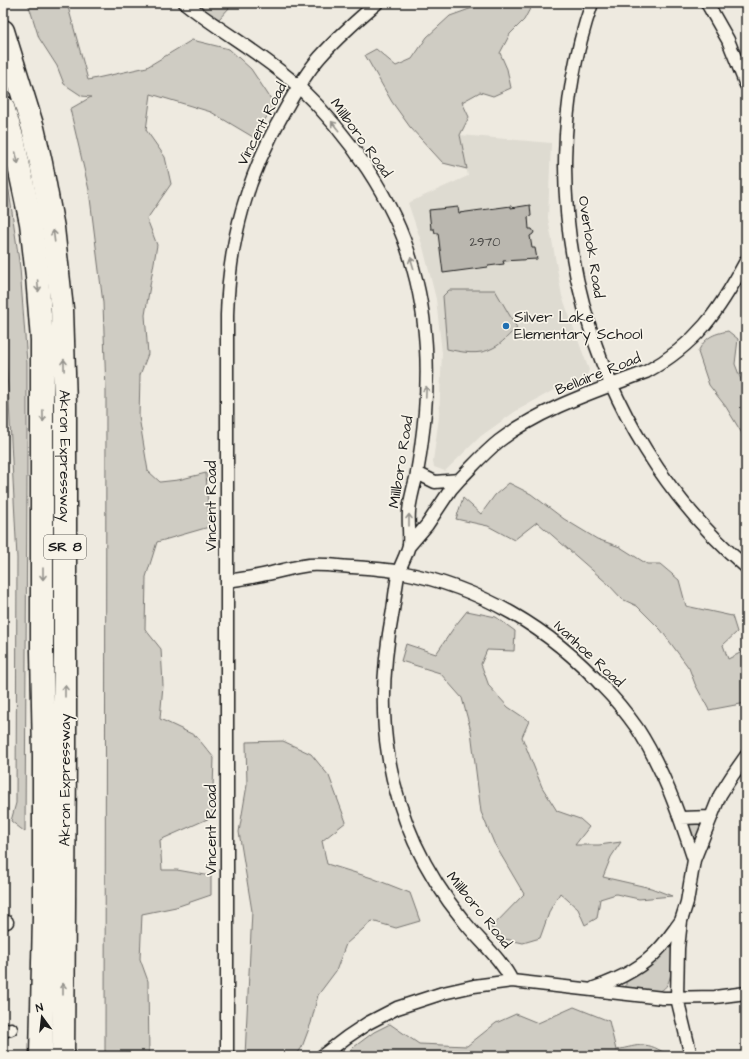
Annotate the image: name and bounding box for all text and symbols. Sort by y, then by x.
street label: Vincent Road [232,79,292,169]
street label: Millboro Road [325,94,397,182]
one-way arrow [331,121,340,132]
one-way arrow [14,151,22,164]
street label: Overlook Road [573,194,609,300]
one-way arrow [50,229,58,242]
house number: 2970 [469,233,501,251]
one-way arrow [408,257,415,270]
one-way arrow [35,279,42,292]
place label: Silver Lake Elementary School [514,307,643,346]
marker: Silver Lake Elementary School [501,321,511,331]
street label: Bellaire Road [552,347,644,401]
one-way arrow [60,359,68,372]
one-way arrow [422,386,430,399]
street label: Akron Expressway [54,389,76,522]
one-way arrow [39,409,47,422]
street label: Millboro Road [383,414,419,510]
street label: Vincent Road [201,460,222,551]
one-way arrow [405,514,413,527]
road number: SR 8 [44,535,86,559]
one-way arrow [39,567,47,580]
street label: Ivanhoe Road [549,616,629,692]
one-way arrow [61,685,69,698]
street label: Akron Expressway [55,714,77,846]
street label: Vincent Road [201,784,222,875]
street label: Millboro Road [441,867,517,953]
one-way arrow [59,983,67,996]
north arrow [22,997,62,1037]
text: N [34,1000,45,1016]

